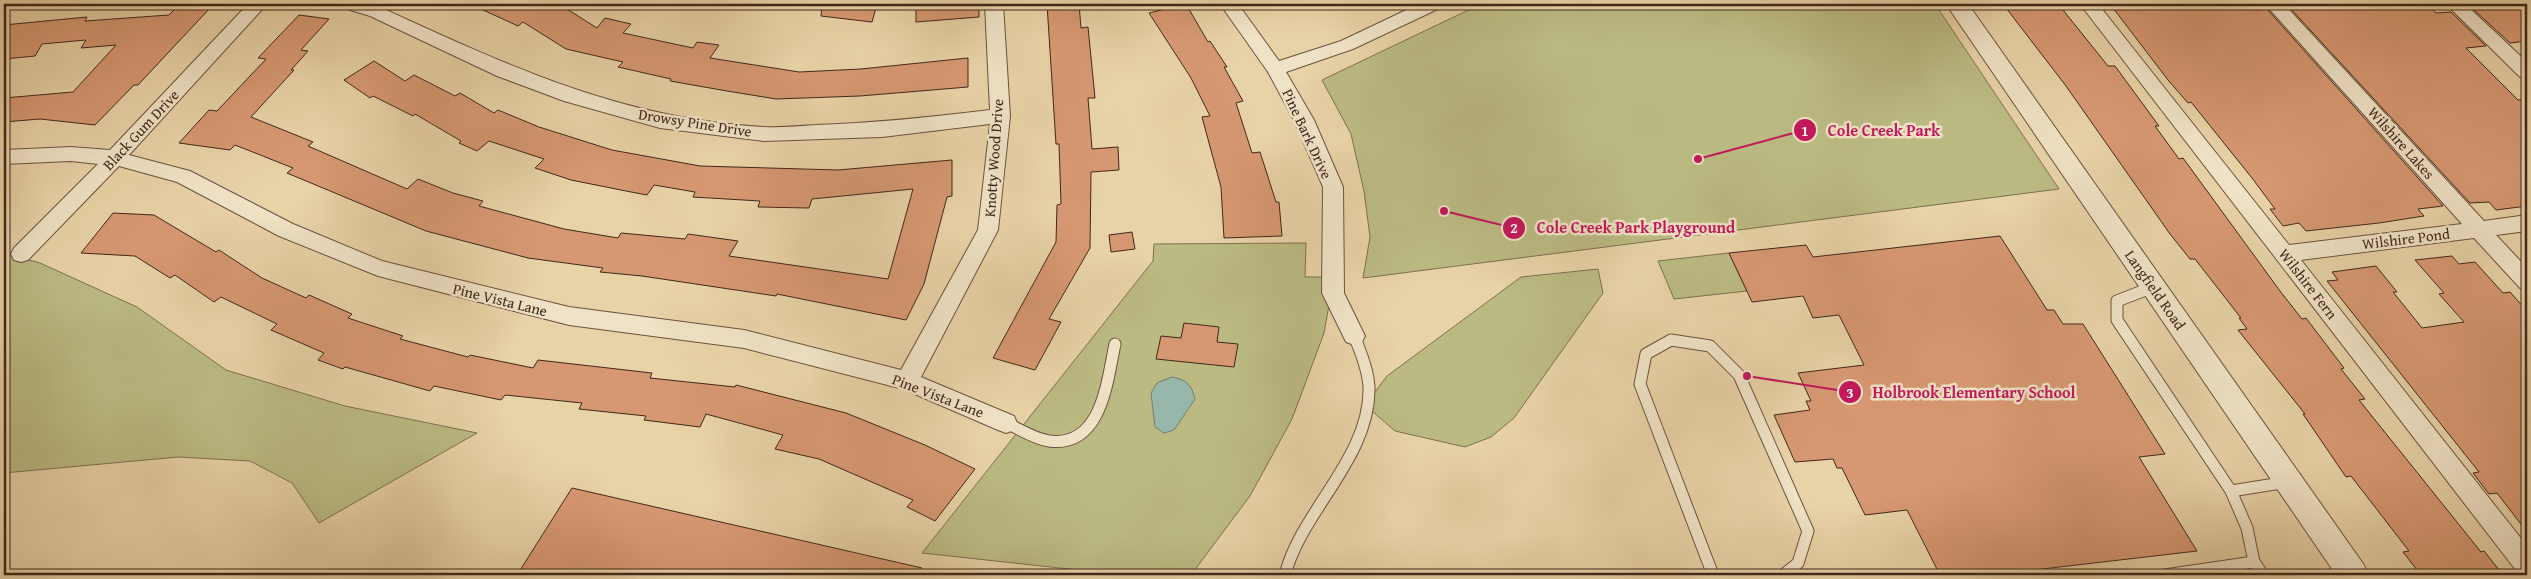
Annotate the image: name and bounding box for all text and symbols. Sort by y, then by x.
street label: Black Gum Drive [98,85,184,175]
street label: Pine Bark Drive [1277,85,1338,182]
street label: Knotty Wood Drive [979,98,1008,218]
street label: Wilshire Lakes [2363,102,2440,183]
street label: Drowsy Pine Drive [637,103,753,142]
callout: Cole Creek Park [1792,115,1950,146]
text: Cole Creek Park [1828,118,1941,142]
text: 1 [1801,120,1809,141]
callout: Cole Creek Park Playground [1501,212,1745,243]
text: Cole Creek Park Playground [1537,215,1736,239]
text: 2 [1510,217,1518,238]
street label: Wilshire Pond [2361,223,2451,254]
street label: Wilshire Fern [2274,244,2343,324]
street label: Langfield Road [2120,245,2191,334]
street label: Pine Vista Lane [451,278,550,321]
street label: Pine Vista Lane [889,368,987,423]
callout: Holbrook Elementary School [1838,377,2085,408]
text: Holbrook Elementary School [1873,380,2075,404]
text: 3 [1846,382,1854,403]

